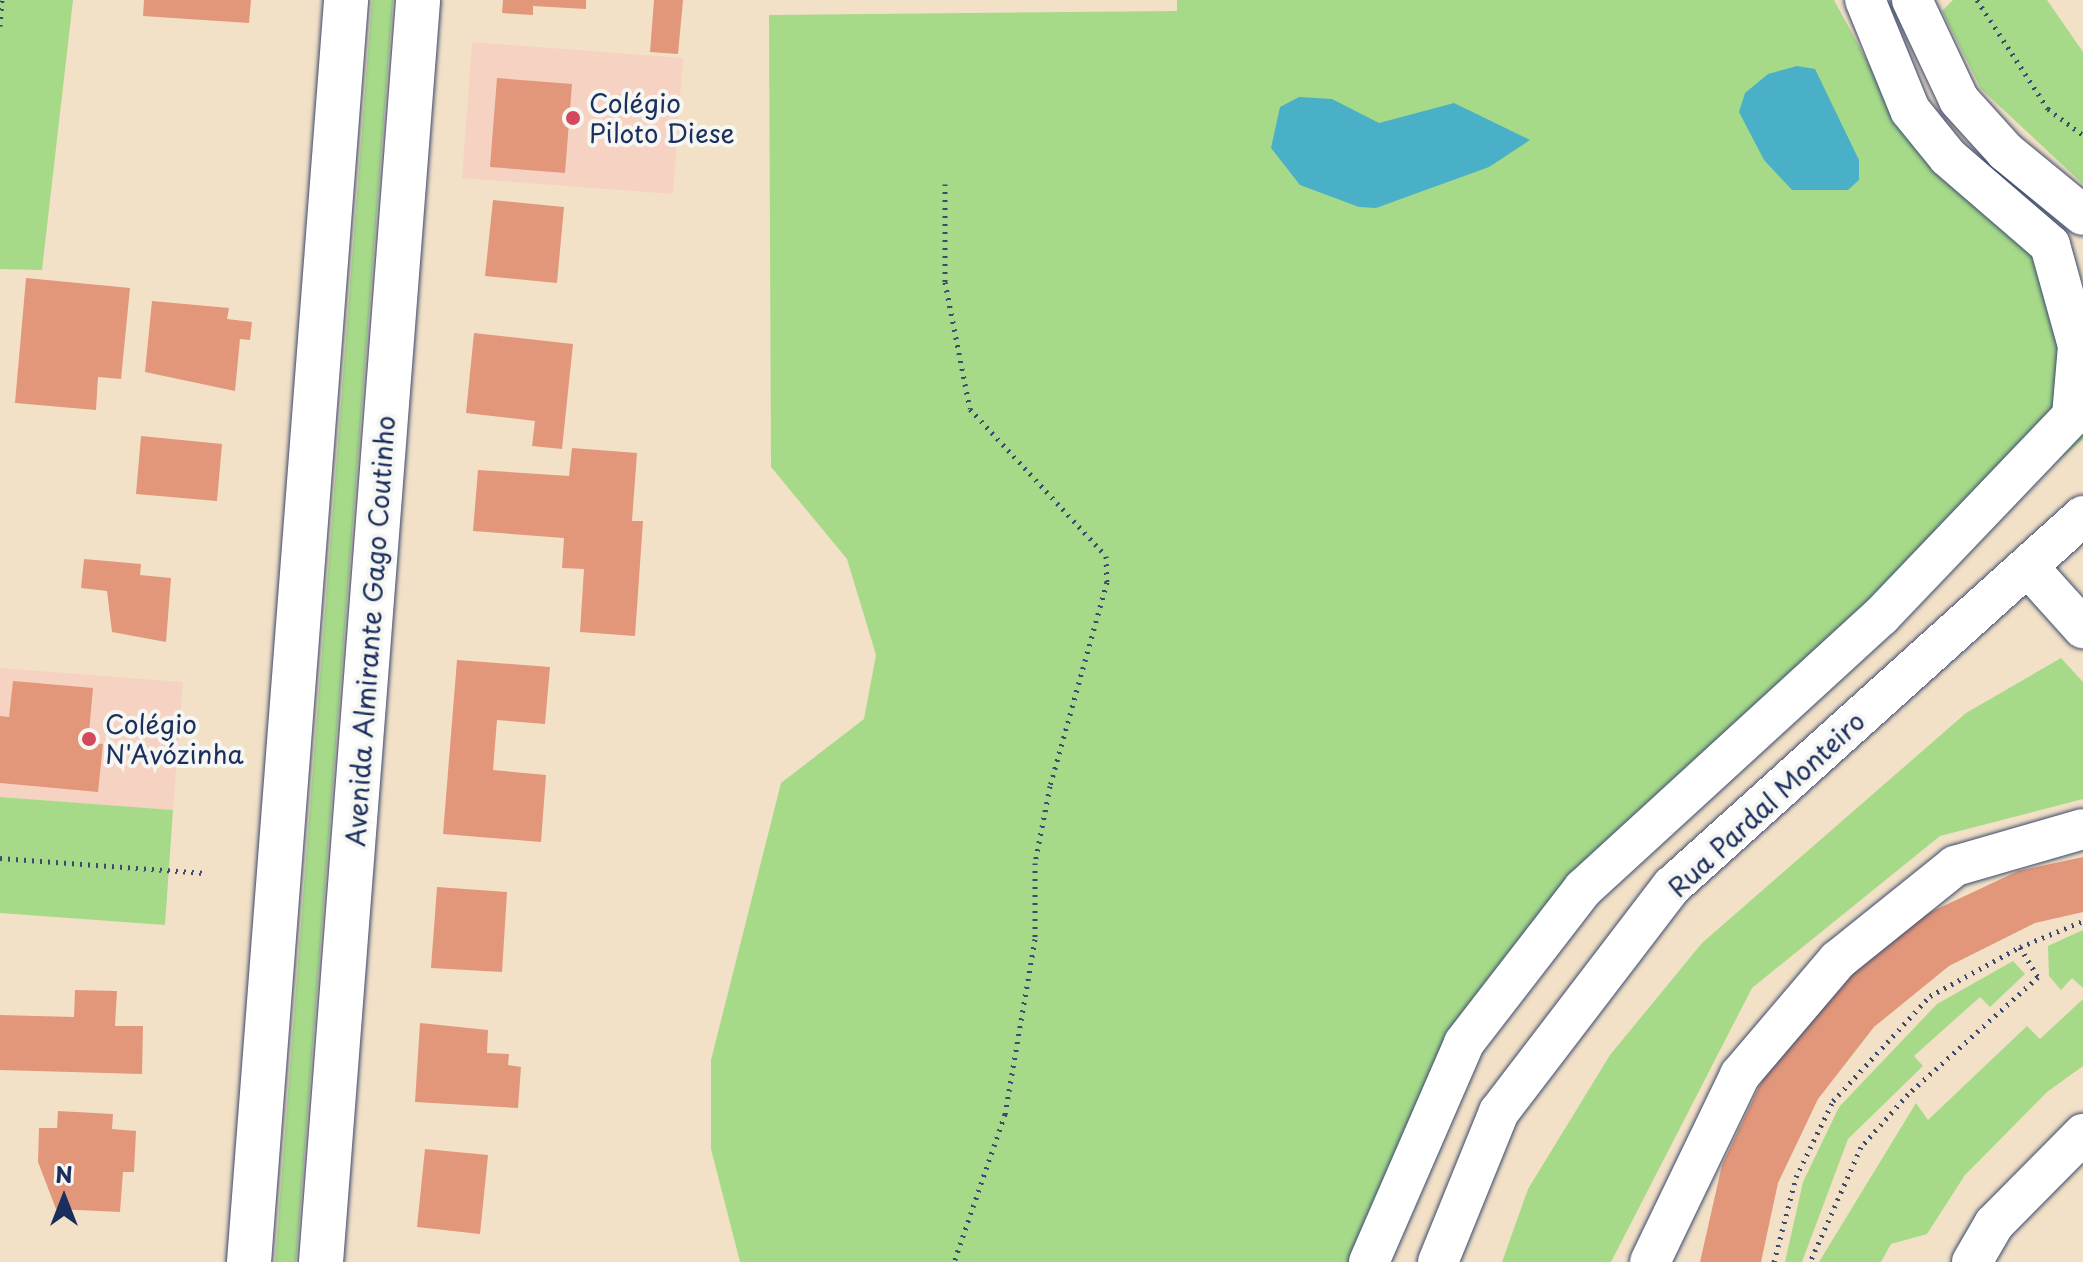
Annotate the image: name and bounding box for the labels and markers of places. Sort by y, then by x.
place label: Colégio Piloto Diese [589,87,735,148]
marker: Colégio Piloto Diese [564,109,582,127]
place label: Colégio N'Avózinha [105,708,244,770]
marker: Colégio N'Avózinha [80,730,98,748]

